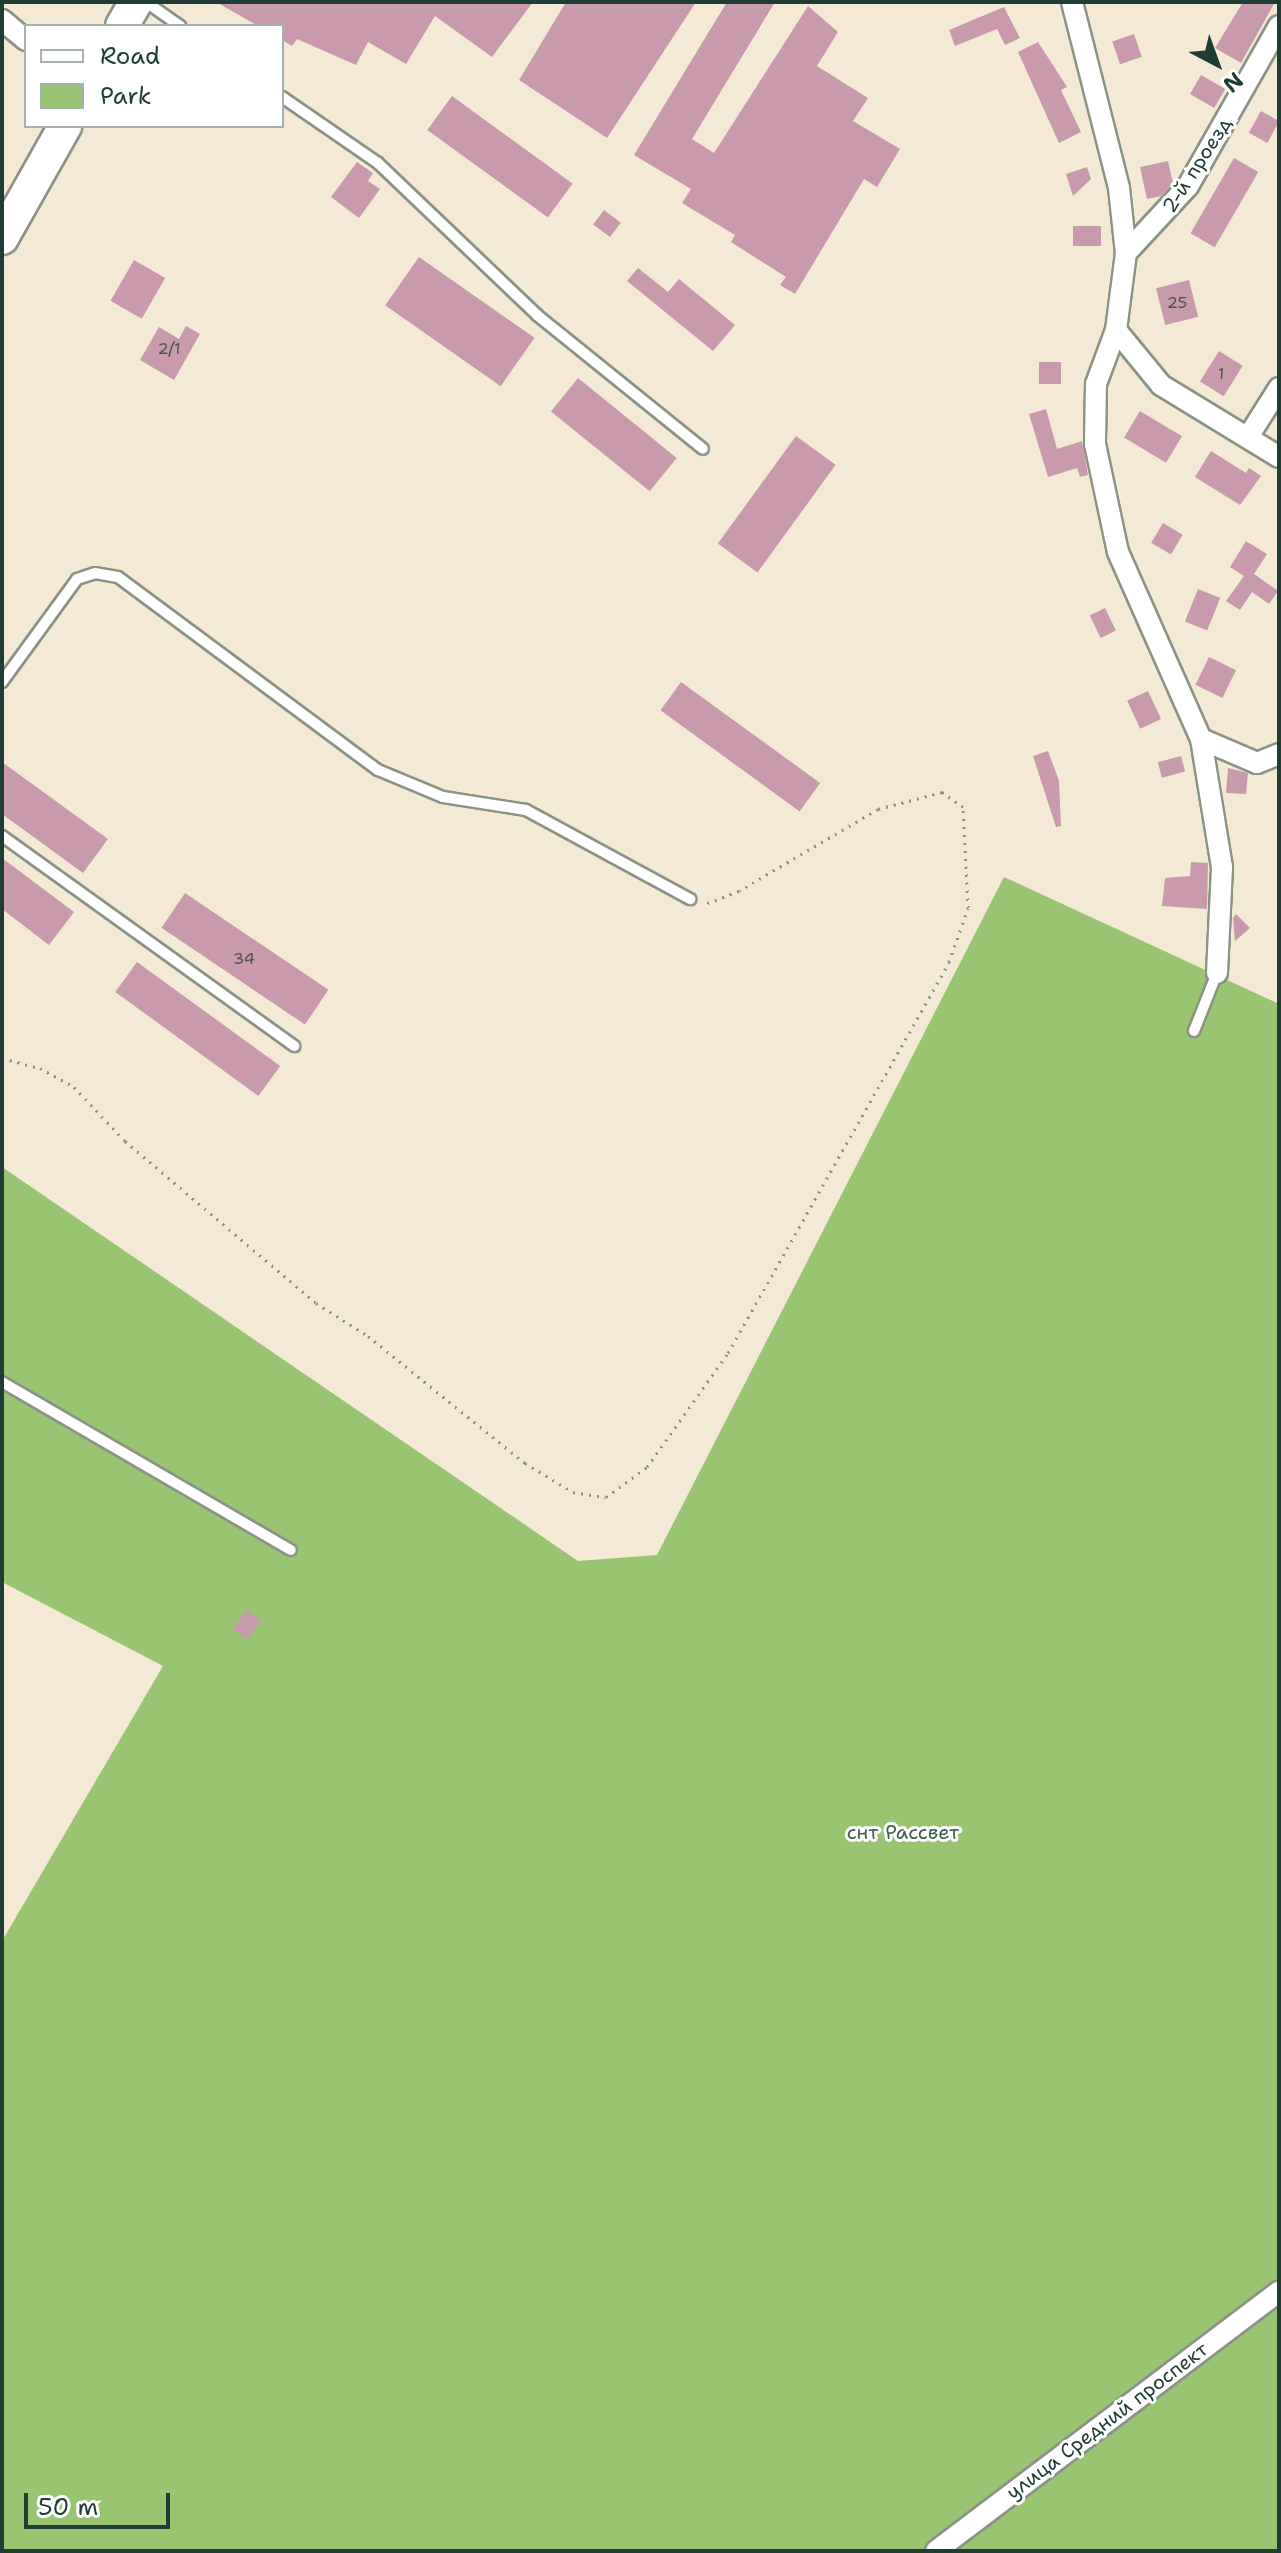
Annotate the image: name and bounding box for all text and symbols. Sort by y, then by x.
legend [24,24,284,128]
north arrow [1177,24,1257,104]
text: Road [100,40,160,72]
text: N [1217,66,1249,99]
text: Park [100,80,152,112]
street label: 2-й проезд [1157,113,1237,217]
house number: 25 [1167,293,1187,313]
house number: 2/1 [157,339,181,359]
house number: 1 [1218,364,1224,384]
house number: 34 [233,949,255,969]
park label: снт Рассвет [847,1820,959,1844]
street label: улица Средний проспект [1002,2337,1212,2505]
scale bar [28,2477,174,2527]
text: 50 m [38,2491,98,2523]

